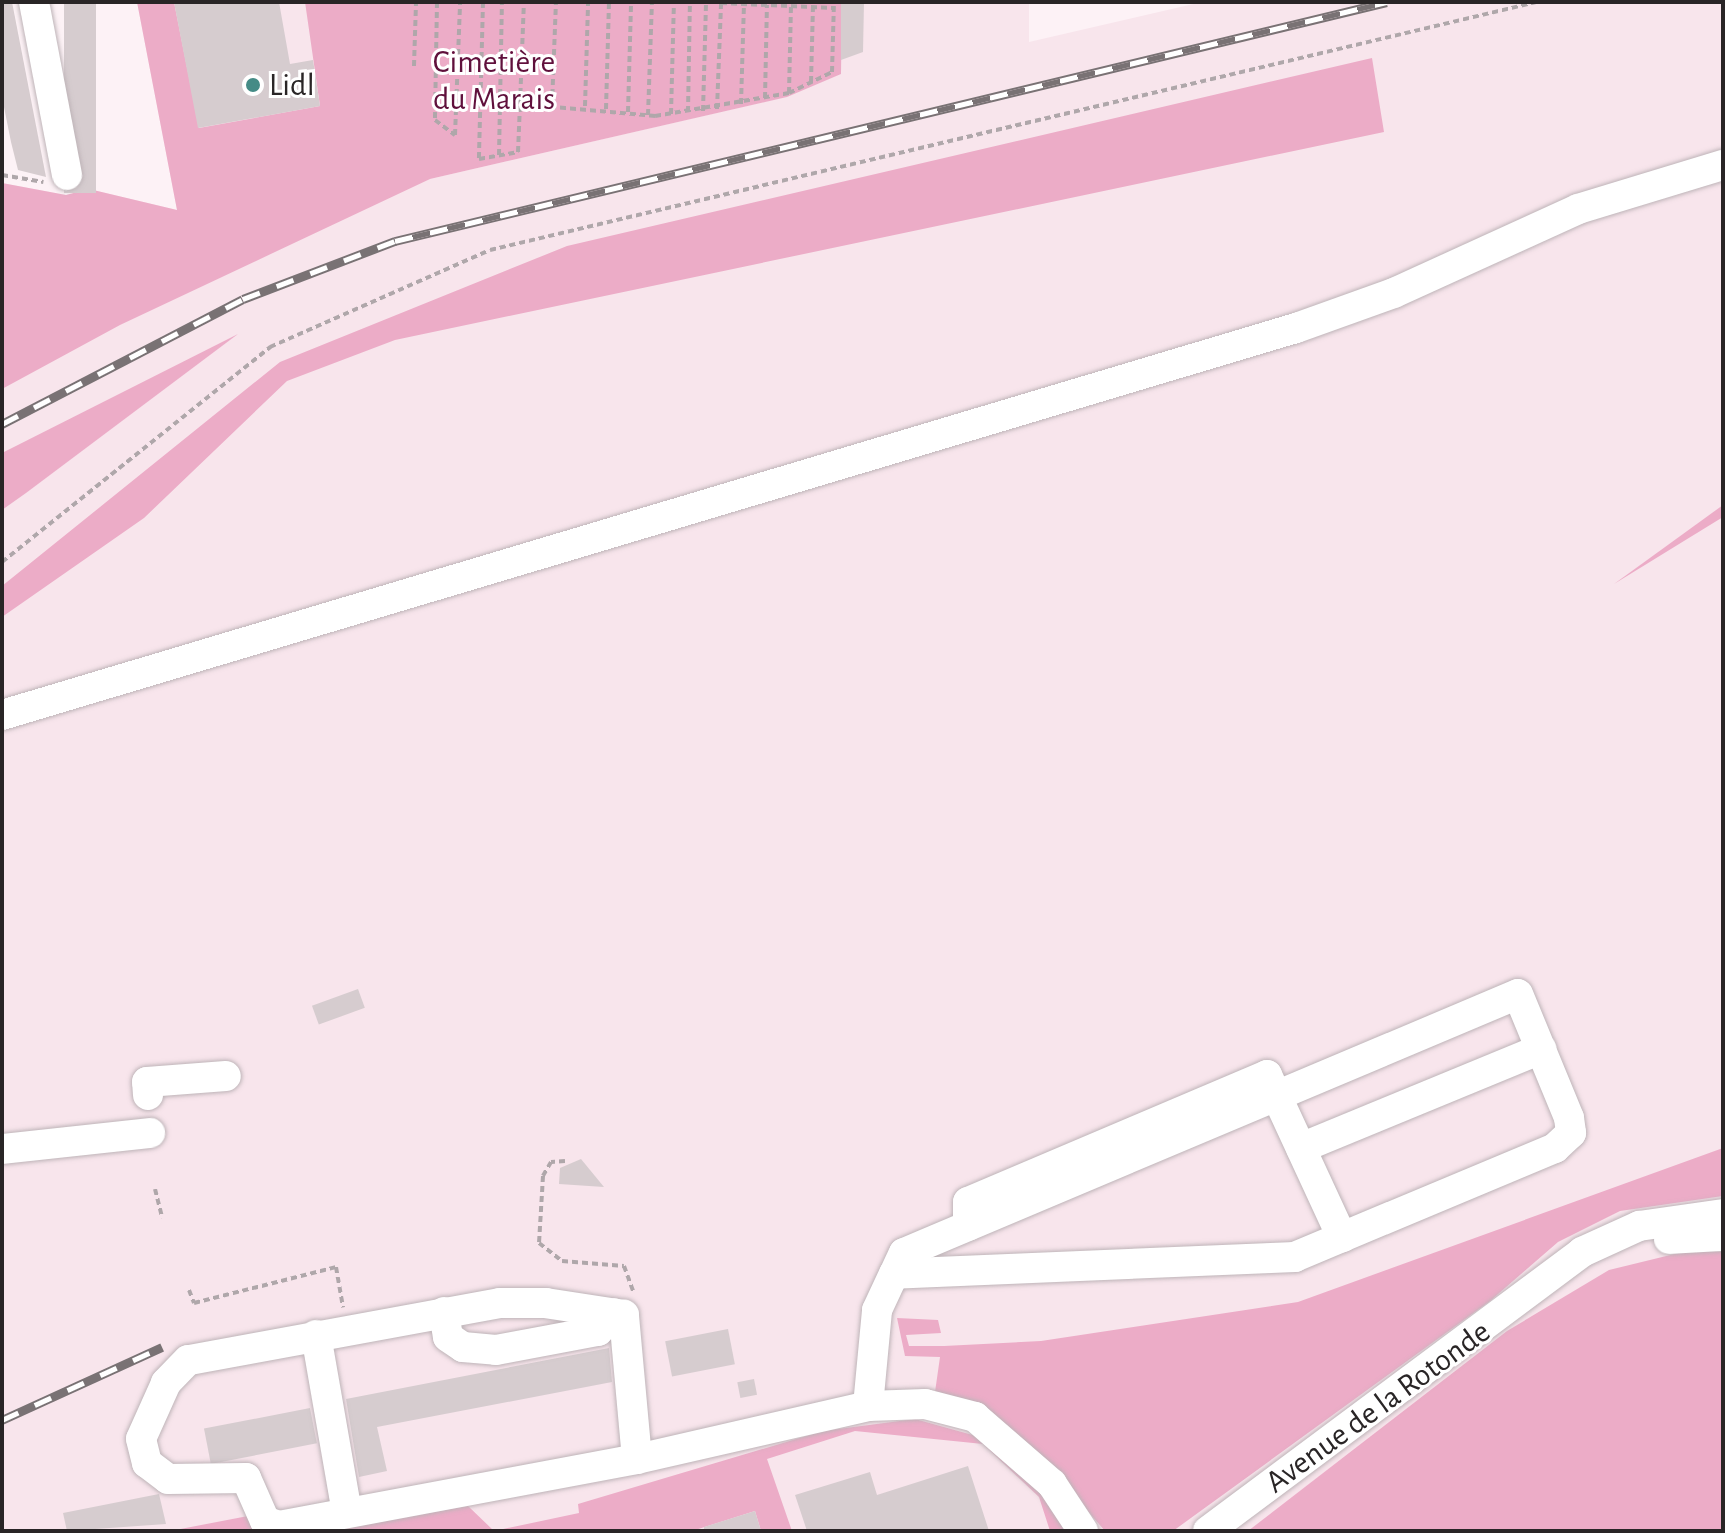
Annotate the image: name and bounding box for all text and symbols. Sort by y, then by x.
park label: Cimetière du Marais [433,44,555,119]
place label: Lidl [269,66,315,104]
marker: Lidl [244,76,262,94]
street label: Avenue de la Rotonde [1258,1313,1498,1501]

